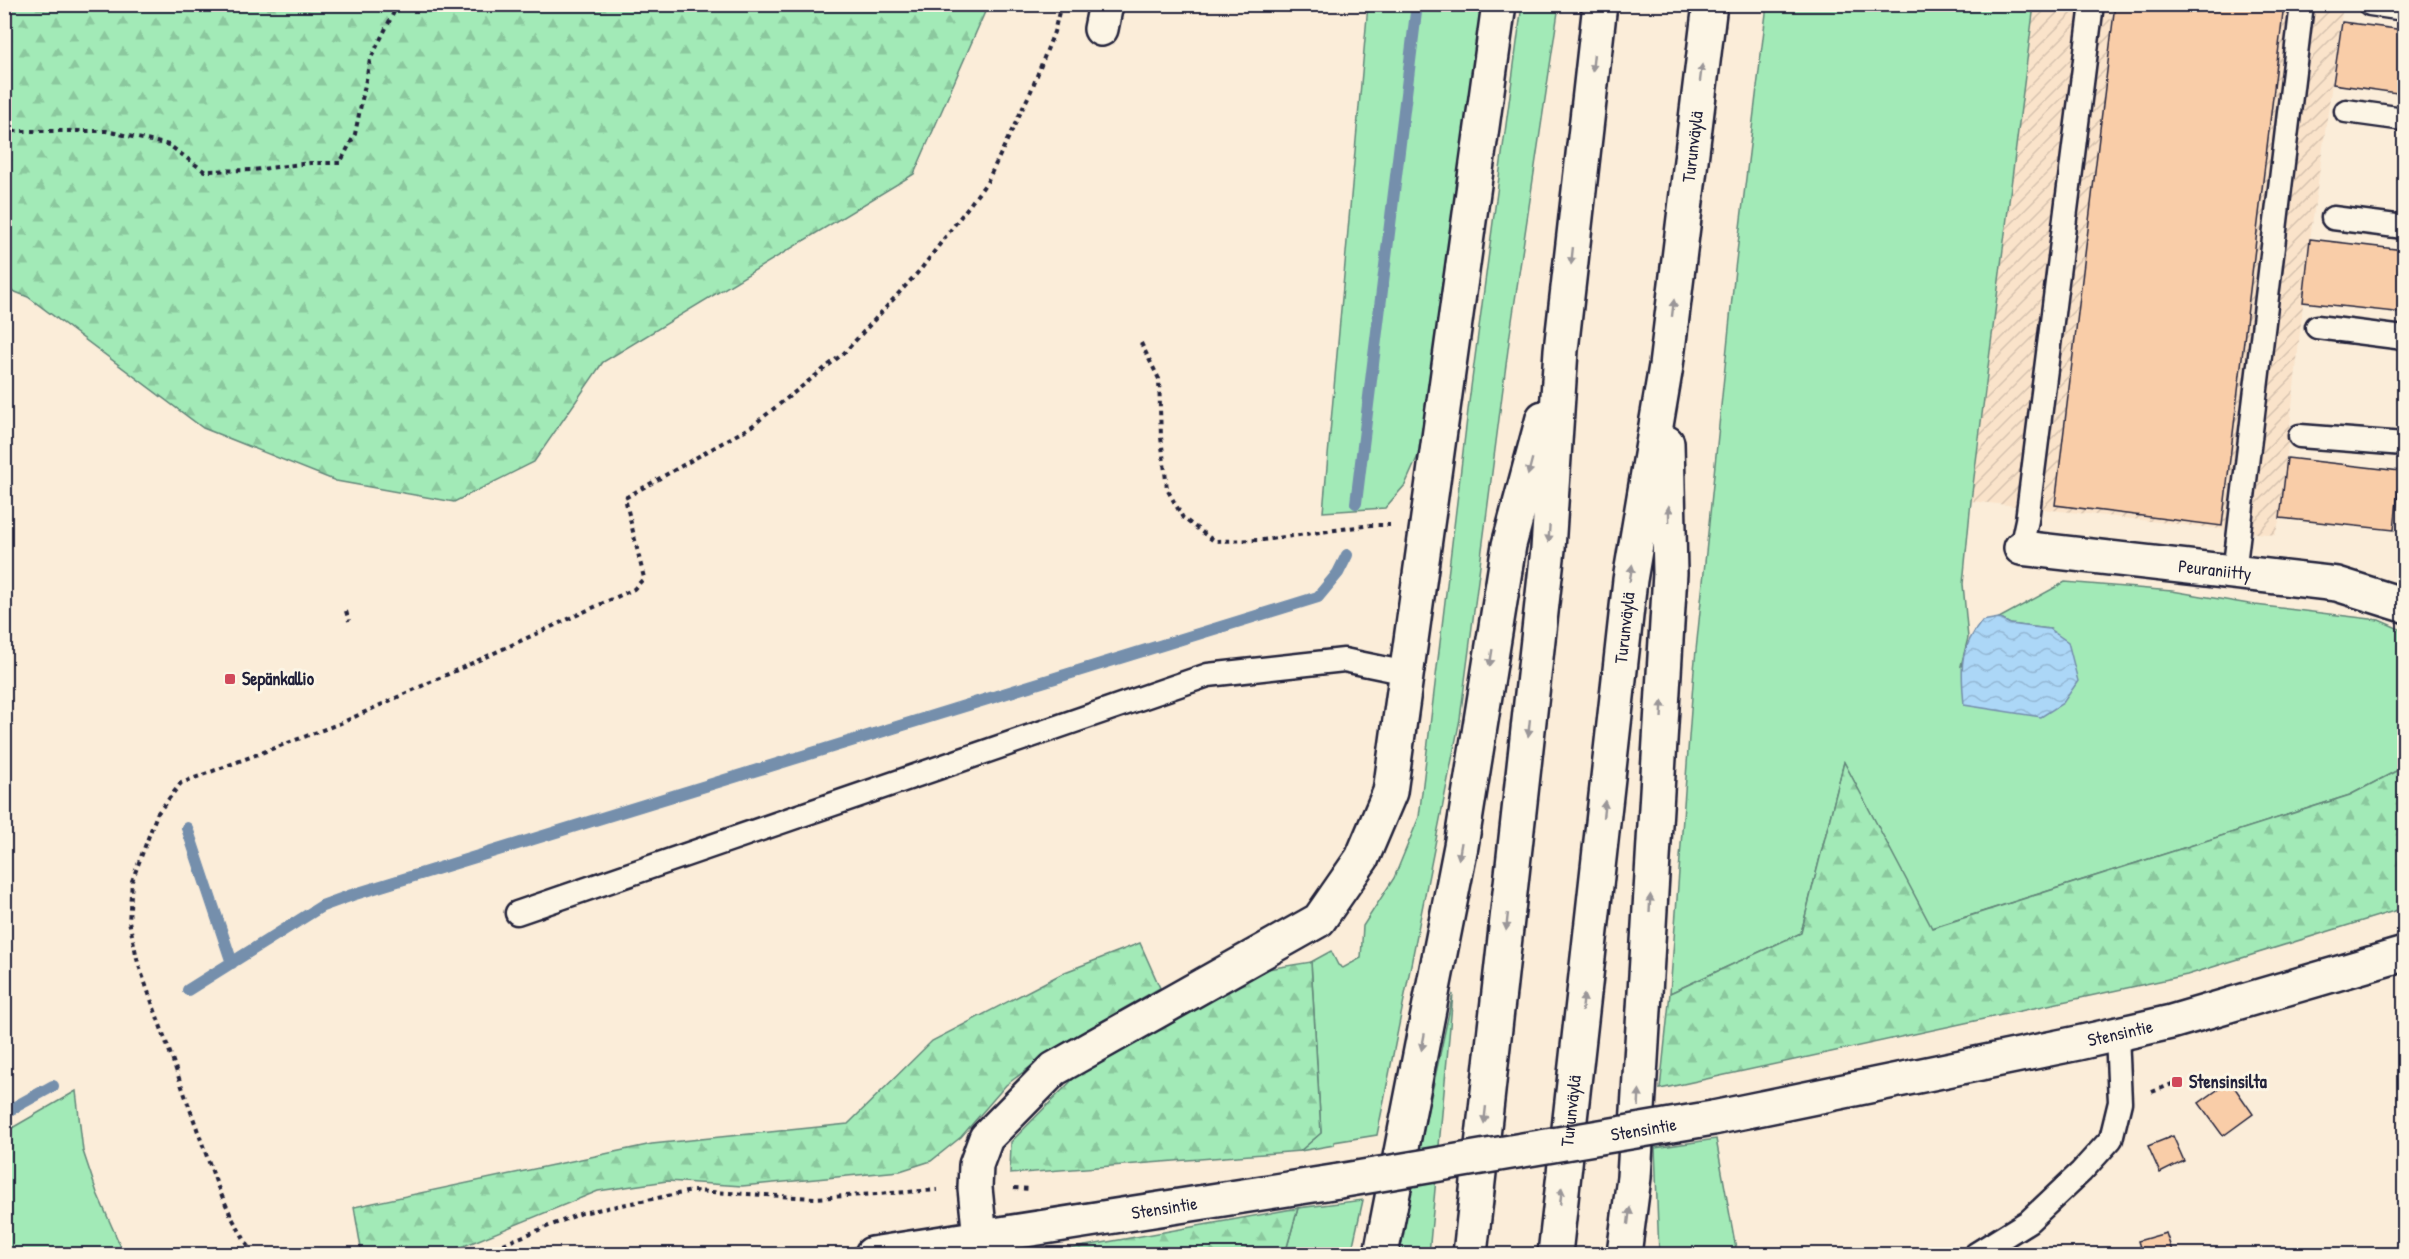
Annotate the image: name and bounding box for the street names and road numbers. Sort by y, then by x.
street label: Turunväylä [1675,110,1709,184]
street label: Peuraniitty [2177,553,2253,586]
street label: Turunväylä [1608,591,1641,665]
street label: Stensintie [2085,1013,2155,1052]
street label: Turunväylä [1554,1074,1587,1148]
street label: Stensintie [1609,1111,1678,1147]
street label: Stensintie [1130,1190,1199,1225]

